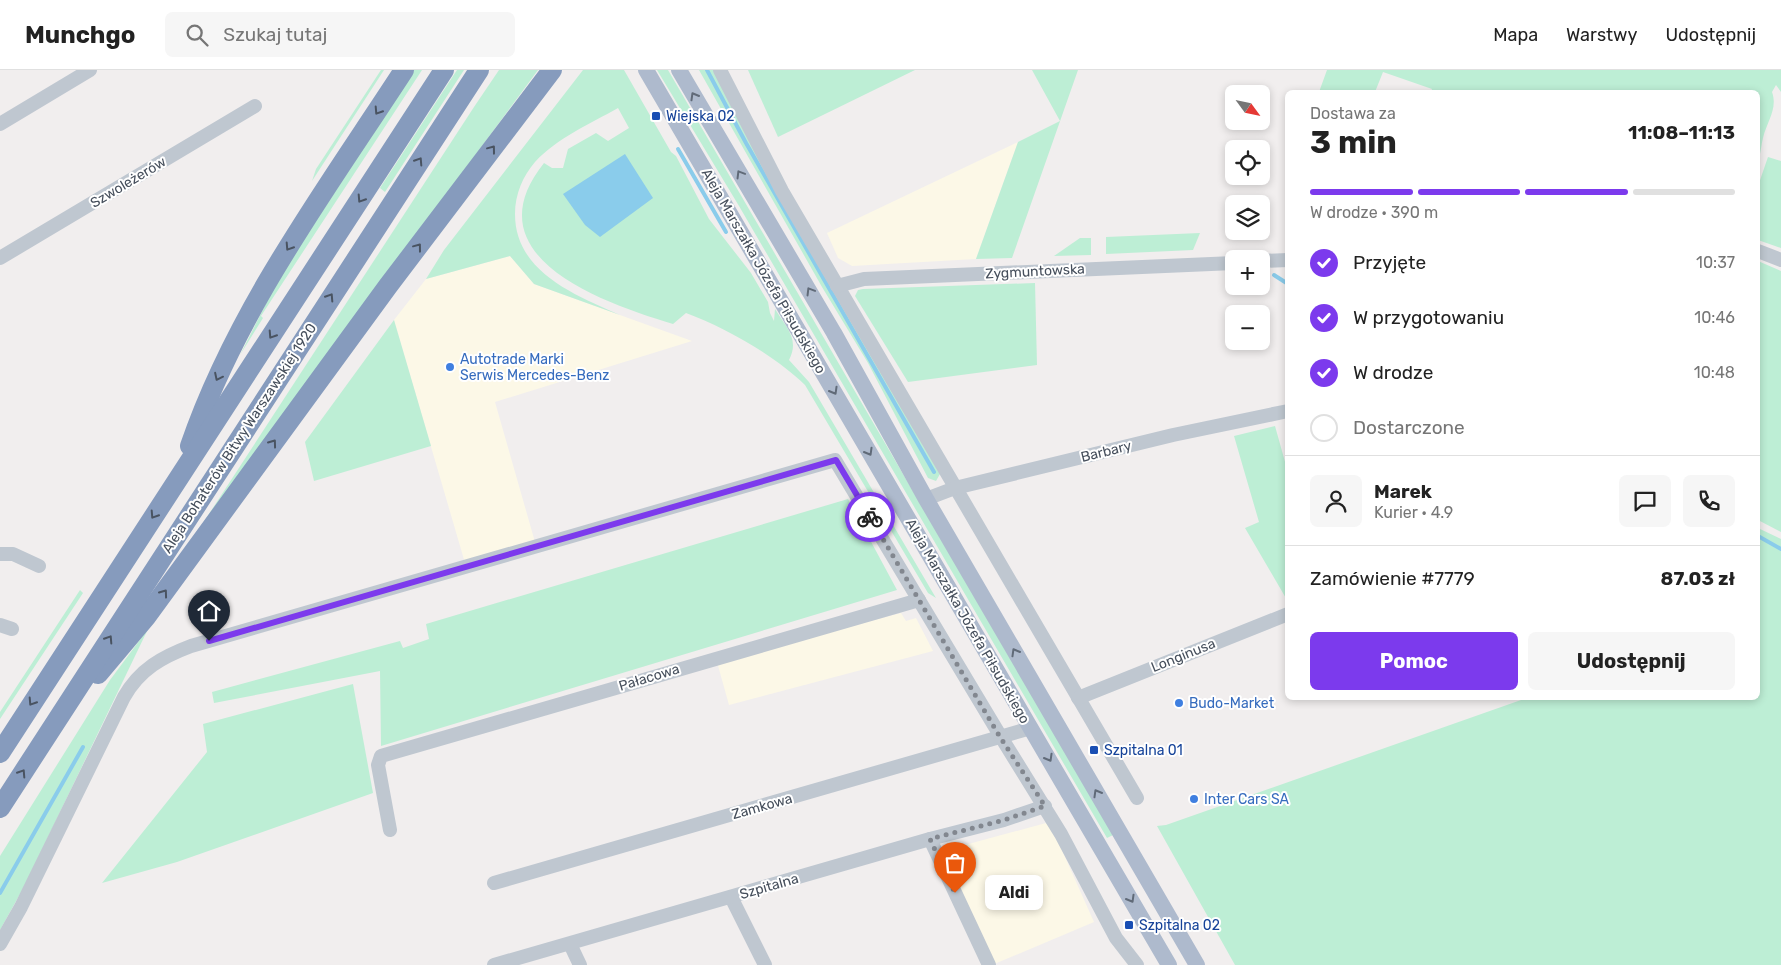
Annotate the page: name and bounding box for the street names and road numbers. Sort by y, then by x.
street label: Szwoleżerów [87,153,169,212]
street label: Aleja Marszałka Józefa Piłsudskiego [698,166,829,377]
street label: Zygmuntowska [985,260,1085,283]
street label: Aleja Bohaterów Bitwy Warszawskiej 1920 [159,320,320,556]
street label: Barbary [1079,437,1133,466]
street label: Aleja Marszałka Józefa Piłsudskiego [902,516,1033,727]
street label: Longinusa [1149,635,1218,676]
street label: Pałacowa [617,660,682,695]
street label: Zamkowa [730,790,794,823]
street label: Szpitalna [738,870,801,903]

